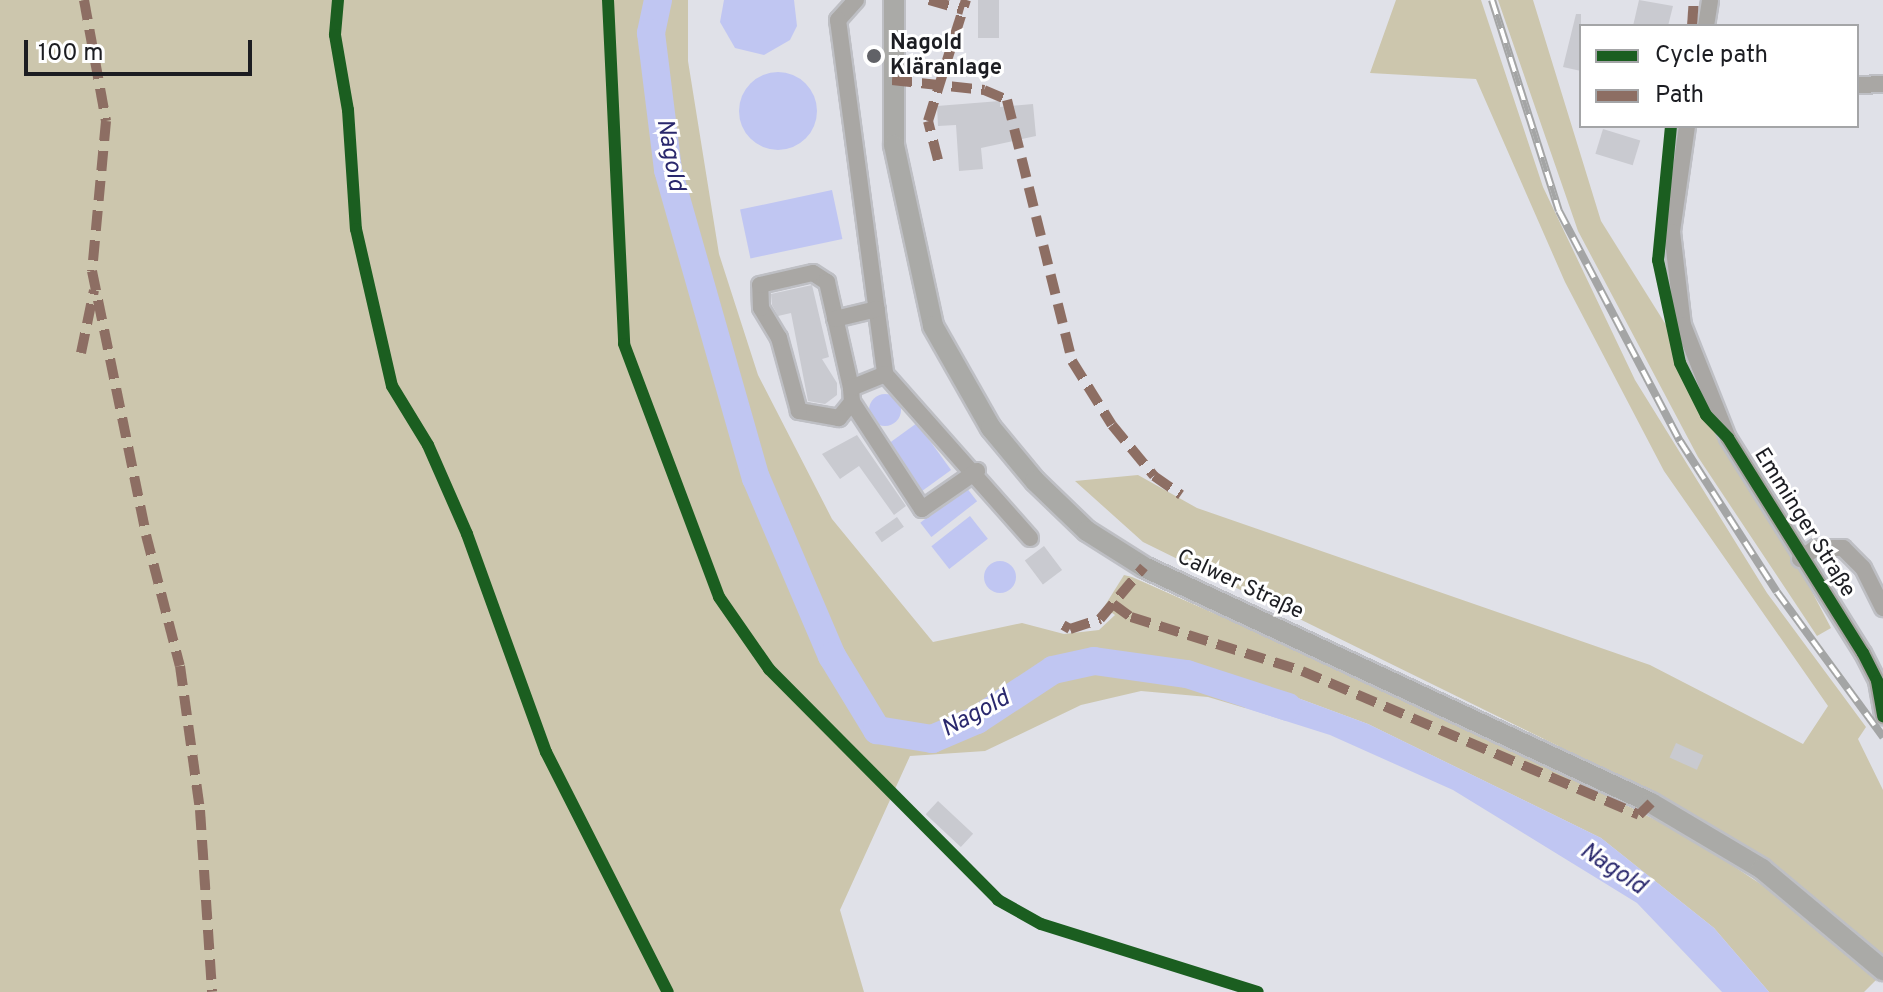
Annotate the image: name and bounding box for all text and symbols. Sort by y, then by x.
scale bar [28,24,256,74]
legend [1579,24,1859,128]
place label: Nagold Kläranlage [890,30,1002,82]
text: 100 m [38,39,104,69]
text: Cycle path [1655,41,1768,71]
marker: Nagold Kläranlage [865,47,883,65]
text: Path [1655,81,1704,111]
water label: Nagold [648,117,690,193]
street label: Emminger Straße [1747,443,1861,603]
street label: Calwer Straße [1172,544,1308,626]
water label: Nagold [937,685,1015,745]
water label: Nagold [1574,838,1650,902]

